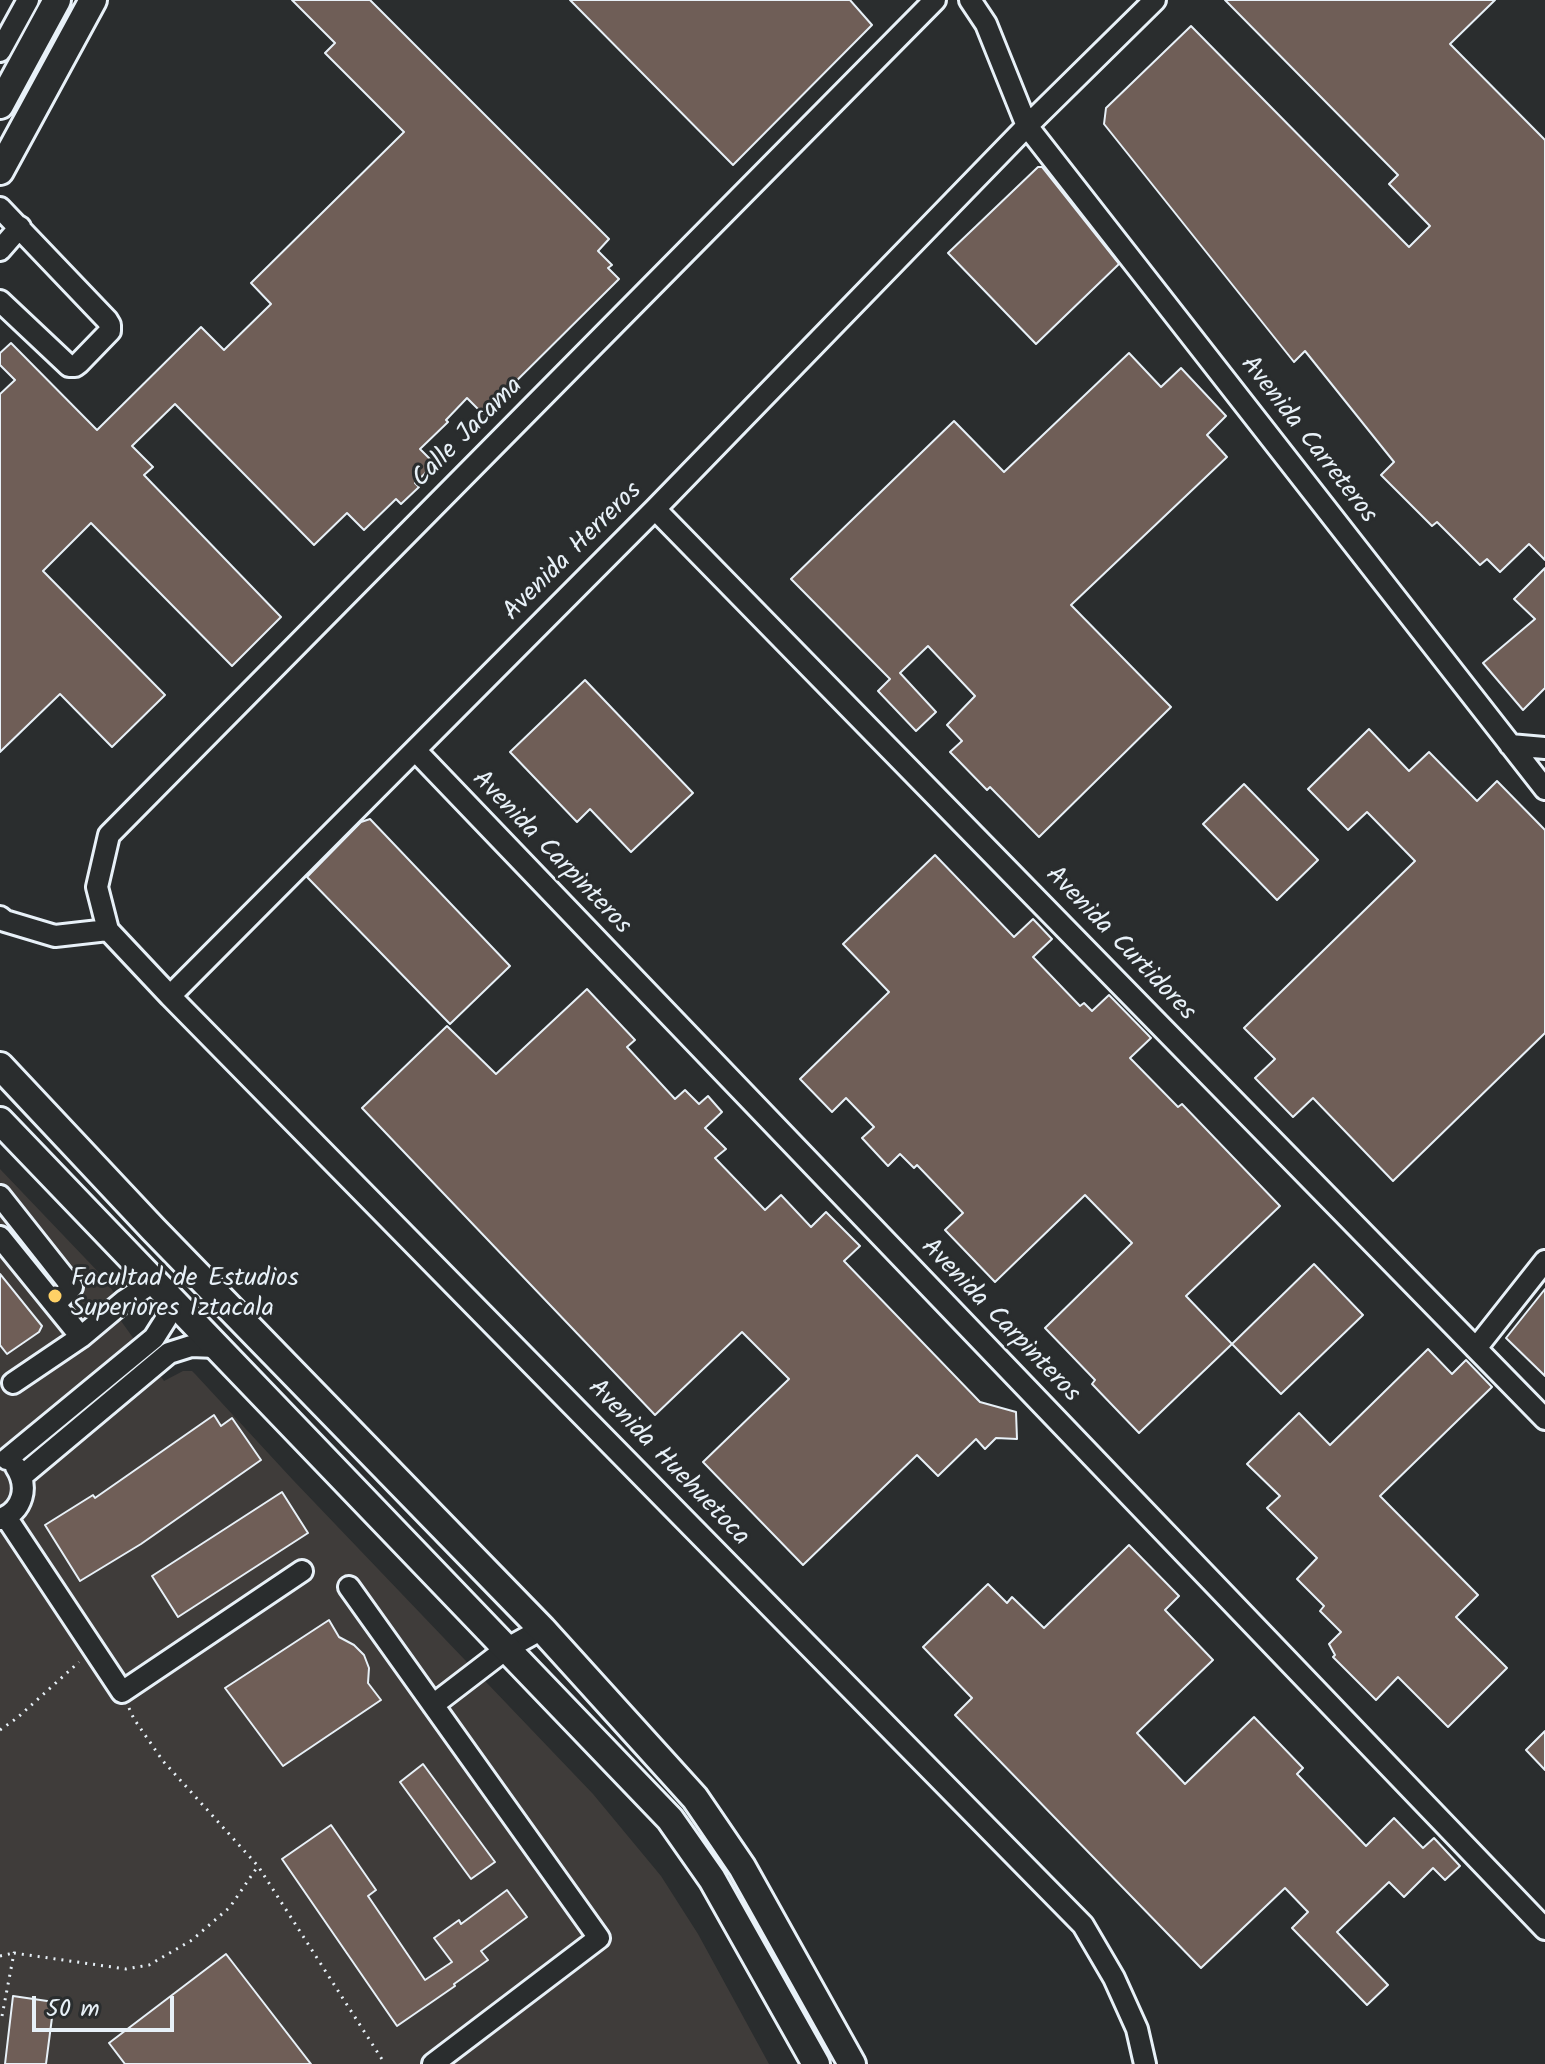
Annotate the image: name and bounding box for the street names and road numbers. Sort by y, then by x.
street label: Avenida Carreteros [1232,351,1382,531]
street label: Calle Jacama [407,372,531,496]
street label: Avenida Herreros [498,477,650,629]
street label: Avenida Carpinteros [464,765,636,943]
street label: Avenida Curtidores [1037,861,1201,1029]
street label: Avenida Carpinteros [913,1233,1085,1411]
street label: Avenida Huehuetoca [580,1374,754,1554]

